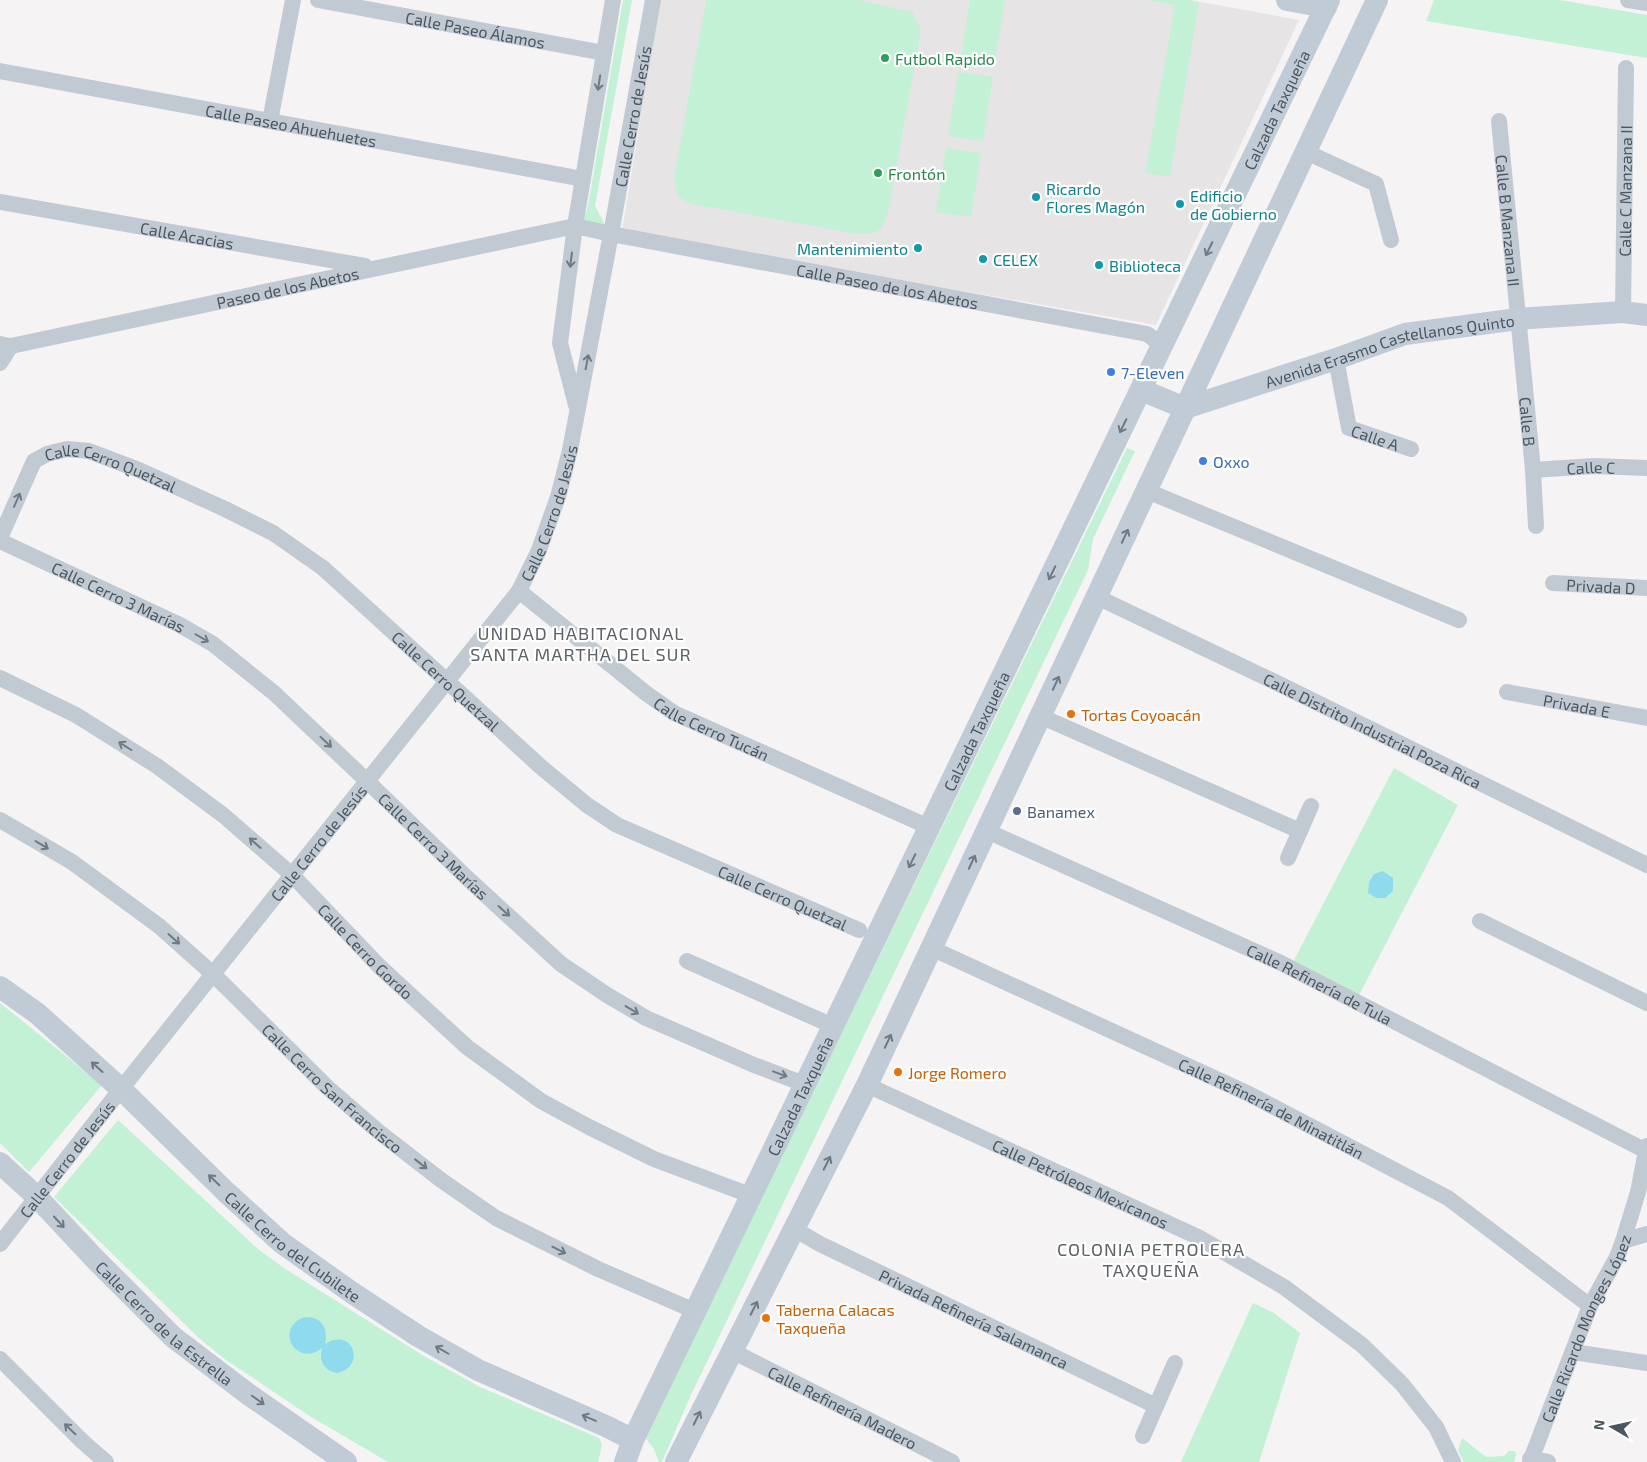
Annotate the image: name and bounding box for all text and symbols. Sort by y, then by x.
street label: Calle Paseo Álamos [404,7,547,51]
street label: Calle Cerro de Jesús [610,44,654,188]
street label: Calzada Taxqueña [1239,47,1313,173]
place label: Futbol Rapido [895,49,995,68]
marker: Futbol Rapido [879,52,891,64]
one-way arrow [594,74,604,90]
street label: Calle Paseo Ahuehuetes [204,100,378,150]
street label: Calle C Manzana II [1614,125,1635,257]
street label: Calle B Manzana II [1493,154,1525,287]
place label: Frontón [888,164,945,183]
marker: Frontón [872,167,884,179]
place label: Ricardo Flores Magón [1046,179,1145,216]
place label: Edificio de Gobierno [1190,186,1277,223]
marker: Ricardo Flores Magón [1030,191,1042,203]
marker: Edificio de Gobierno [1174,198,1186,210]
street label: Calle Acacias [139,217,235,252]
place label: Mantenimiento [797,239,908,258]
one-way arrow [1204,241,1214,256]
marker: Mantenimiento [912,242,924,254]
place label: CELEX [993,250,1038,269]
one-way arrow [565,252,575,268]
marker: CELEX [977,253,989,265]
place label: Biblioteca [1109,256,1181,275]
street label: Calle Paseo de los Abetos [795,259,980,312]
marker: Biblioteca [1093,259,1105,271]
street label: Paseo de los Abetos [215,263,361,312]
street label: Avenida Erasmo Castellanos Quinto [1262,310,1516,391]
one-way arrow [582,354,592,370]
place label: 7-Eleven [1121,363,1185,382]
marker: 7-Eleven [1105,366,1117,378]
street label: Calle B [1516,396,1540,447]
one-way arrow [1117,419,1127,434]
street label: Calle A [1349,420,1402,454]
street label: Calle Cerro Quetzal [42,440,180,495]
street label: Calle Cerro de Jesús [516,443,580,584]
place label: Oxxo [1213,452,1250,471]
marker: Oxxo [1197,455,1209,467]
street label: Calle C [1566,457,1616,477]
one-way arrow [13,493,22,508]
one-way arrow [1121,529,1130,544]
street label: Calle Cerro 3 Marías [49,557,189,636]
one-way arrow [1047,565,1056,580]
street label: Privada D [1566,574,1636,597]
district label: UNIDAD HABITACIONAL SANTA MARTHA DEL SUR [470,622,692,665]
street label: Calle Cerro Quetzal [388,627,504,734]
one-way arrow [194,633,208,643]
street label: Calzada Taxqueña [939,668,1013,794]
street label: Calle Distrito Industrial Poza Rica [1261,668,1485,792]
one-way arrow [1052,676,1061,691]
street label: Privada E [1542,689,1612,720]
street label: Calle Cerro Tucán [651,693,772,764]
place label: Tortas Coyoacán [1081,705,1201,724]
marker: Tortas Coyoacán [1065,708,1077,720]
one-way arrow [320,736,332,748]
one-way arrow [118,741,132,751]
street label: Calle Cerro de Jesús [266,781,370,904]
street label: Calle Cerro 3 Marías [375,788,493,903]
place label: Banamex [1027,802,1095,821]
marker: Banamex [1011,805,1023,817]
one-way arrow [249,838,262,849]
one-way arrow [34,840,49,850]
one-way arrow [907,853,917,868]
one-way arrow [967,855,977,870]
street label: Calle Cerro Quetzal [715,861,851,933]
street label: Calle Cerro Gordo [315,899,417,1002]
one-way arrow [497,905,510,917]
one-way arrow [167,933,180,945]
street label: Calle Refinería de Tula [1244,939,1395,1028]
one-way arrow [625,1004,639,1015]
street label: Calle Cerro San Francisco [259,1019,407,1156]
street label: Calzada Taxqueña [763,1033,836,1158]
one-way arrow [883,1034,893,1049]
street label: Calle Refinería de Minatitlán [1176,1054,1367,1162]
one-way arrow [91,1061,103,1073]
place label: Jorge Romero [908,1063,1007,1082]
marker: Jorge Romero [892,1066,904,1078]
one-way arrow [771,1070,787,1079]
street label: Calle Cerro de Jesús [15,1097,118,1221]
street label: Calle Petróleos Mexicanos [990,1135,1171,1232]
one-way arrow [823,1156,832,1171]
one-way arrow [414,1159,428,1169]
one-way arrow [208,1174,220,1186]
street label: Calle Cerro del Cubilete [221,1187,365,1305]
one-way arrow [53,1215,65,1228]
street label: Calle Ricardo Monges López [1537,1232,1634,1425]
district label: COLONIA PETROLERA TAXQUEÑA [1057,1238,1245,1281]
one-way arrow [551,1245,566,1255]
street label: Calle Cerro de la Estrella [93,1257,237,1389]
street label: Privada Refinería Salamanca [876,1265,1072,1372]
one-way arrow [749,1300,759,1315]
place label: Taberna Calacas Taxqueña [776,1300,895,1337]
marker: Taberna Calacas Taxqueña [760,1312,772,1324]
one-way arrow [435,1344,450,1354]
street label: Calle Refinería Madero [765,1361,920,1452]
one-way arrow [250,1395,264,1405]
north arrow [1587,1402,1637,1452]
one-way arrow [693,1411,702,1426]
one-way arrow [582,1413,597,1423]
text: N [1589,1419,1608,1431]
one-way arrow [64,1423,77,1435]

